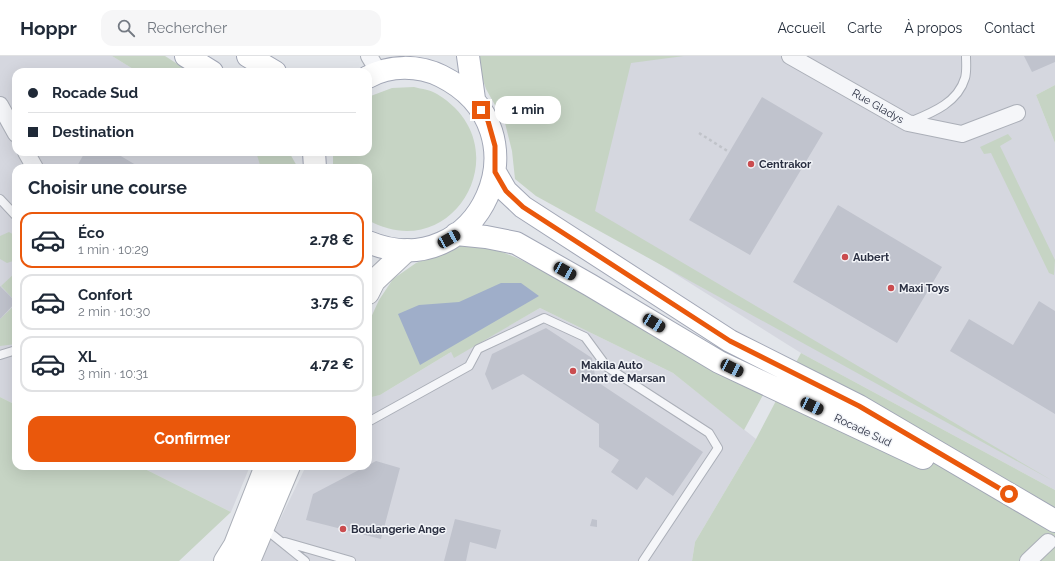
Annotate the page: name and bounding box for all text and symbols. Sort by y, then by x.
search box [101,10,381,46]
text: Hoppr [20,17,77,39]
icon: search [115,17,137,39]
text: Rechercher [147,19,227,37]
text: Accueil [777,20,825,36]
text: Carte [847,20,882,36]
text: À propos [904,20,962,36]
text: Contact [984,20,1035,36]
text: Rocade Sud [52,84,138,102]
street label: Rue Gladys [850,86,906,126]
callout: 1 min [495,96,561,124]
route end [472,101,490,119]
text: 1 min [512,102,544,117]
text: Destination [52,123,134,141]
place label: Centrakor [759,158,812,171]
marker: Centrakor [746,159,756,169]
text: Choisir une course [28,177,187,198]
icon: car [30,222,66,258]
text: Éco [78,224,104,242]
car [436,228,462,250]
text: 2.78 € [309,231,354,249]
text: 1 min · 10:29 [78,242,149,257]
place label: Aubert [853,251,890,264]
marker: Aubert [840,252,850,262]
car [552,260,578,282]
place label: Maxi Toys [899,282,950,295]
marker: Maxi Toys [886,283,896,293]
icon: car [30,284,66,320]
text: Confort [78,286,132,304]
text: 3.75 € [310,293,354,311]
text: 2 min · 10:30 [78,304,150,319]
car [641,312,667,334]
icon: car [30,346,66,382]
text: XL [78,348,96,366]
text: 4.72 € [310,355,354,373]
car [719,357,745,379]
place label: Makila Auto Mont de Marsan [581,359,666,385]
text: 3 min · 10:31 [78,366,148,381]
marker: Makila Auto Mont de Marsan [568,366,578,376]
car [799,395,825,417]
street label: Rocade Sud [832,412,894,449]
button: Confirmer [28,416,356,462]
route start [1000,485,1018,503]
place label: Boulangerie Ange [351,523,446,536]
marker: Boulangerie Ange [338,524,348,534]

